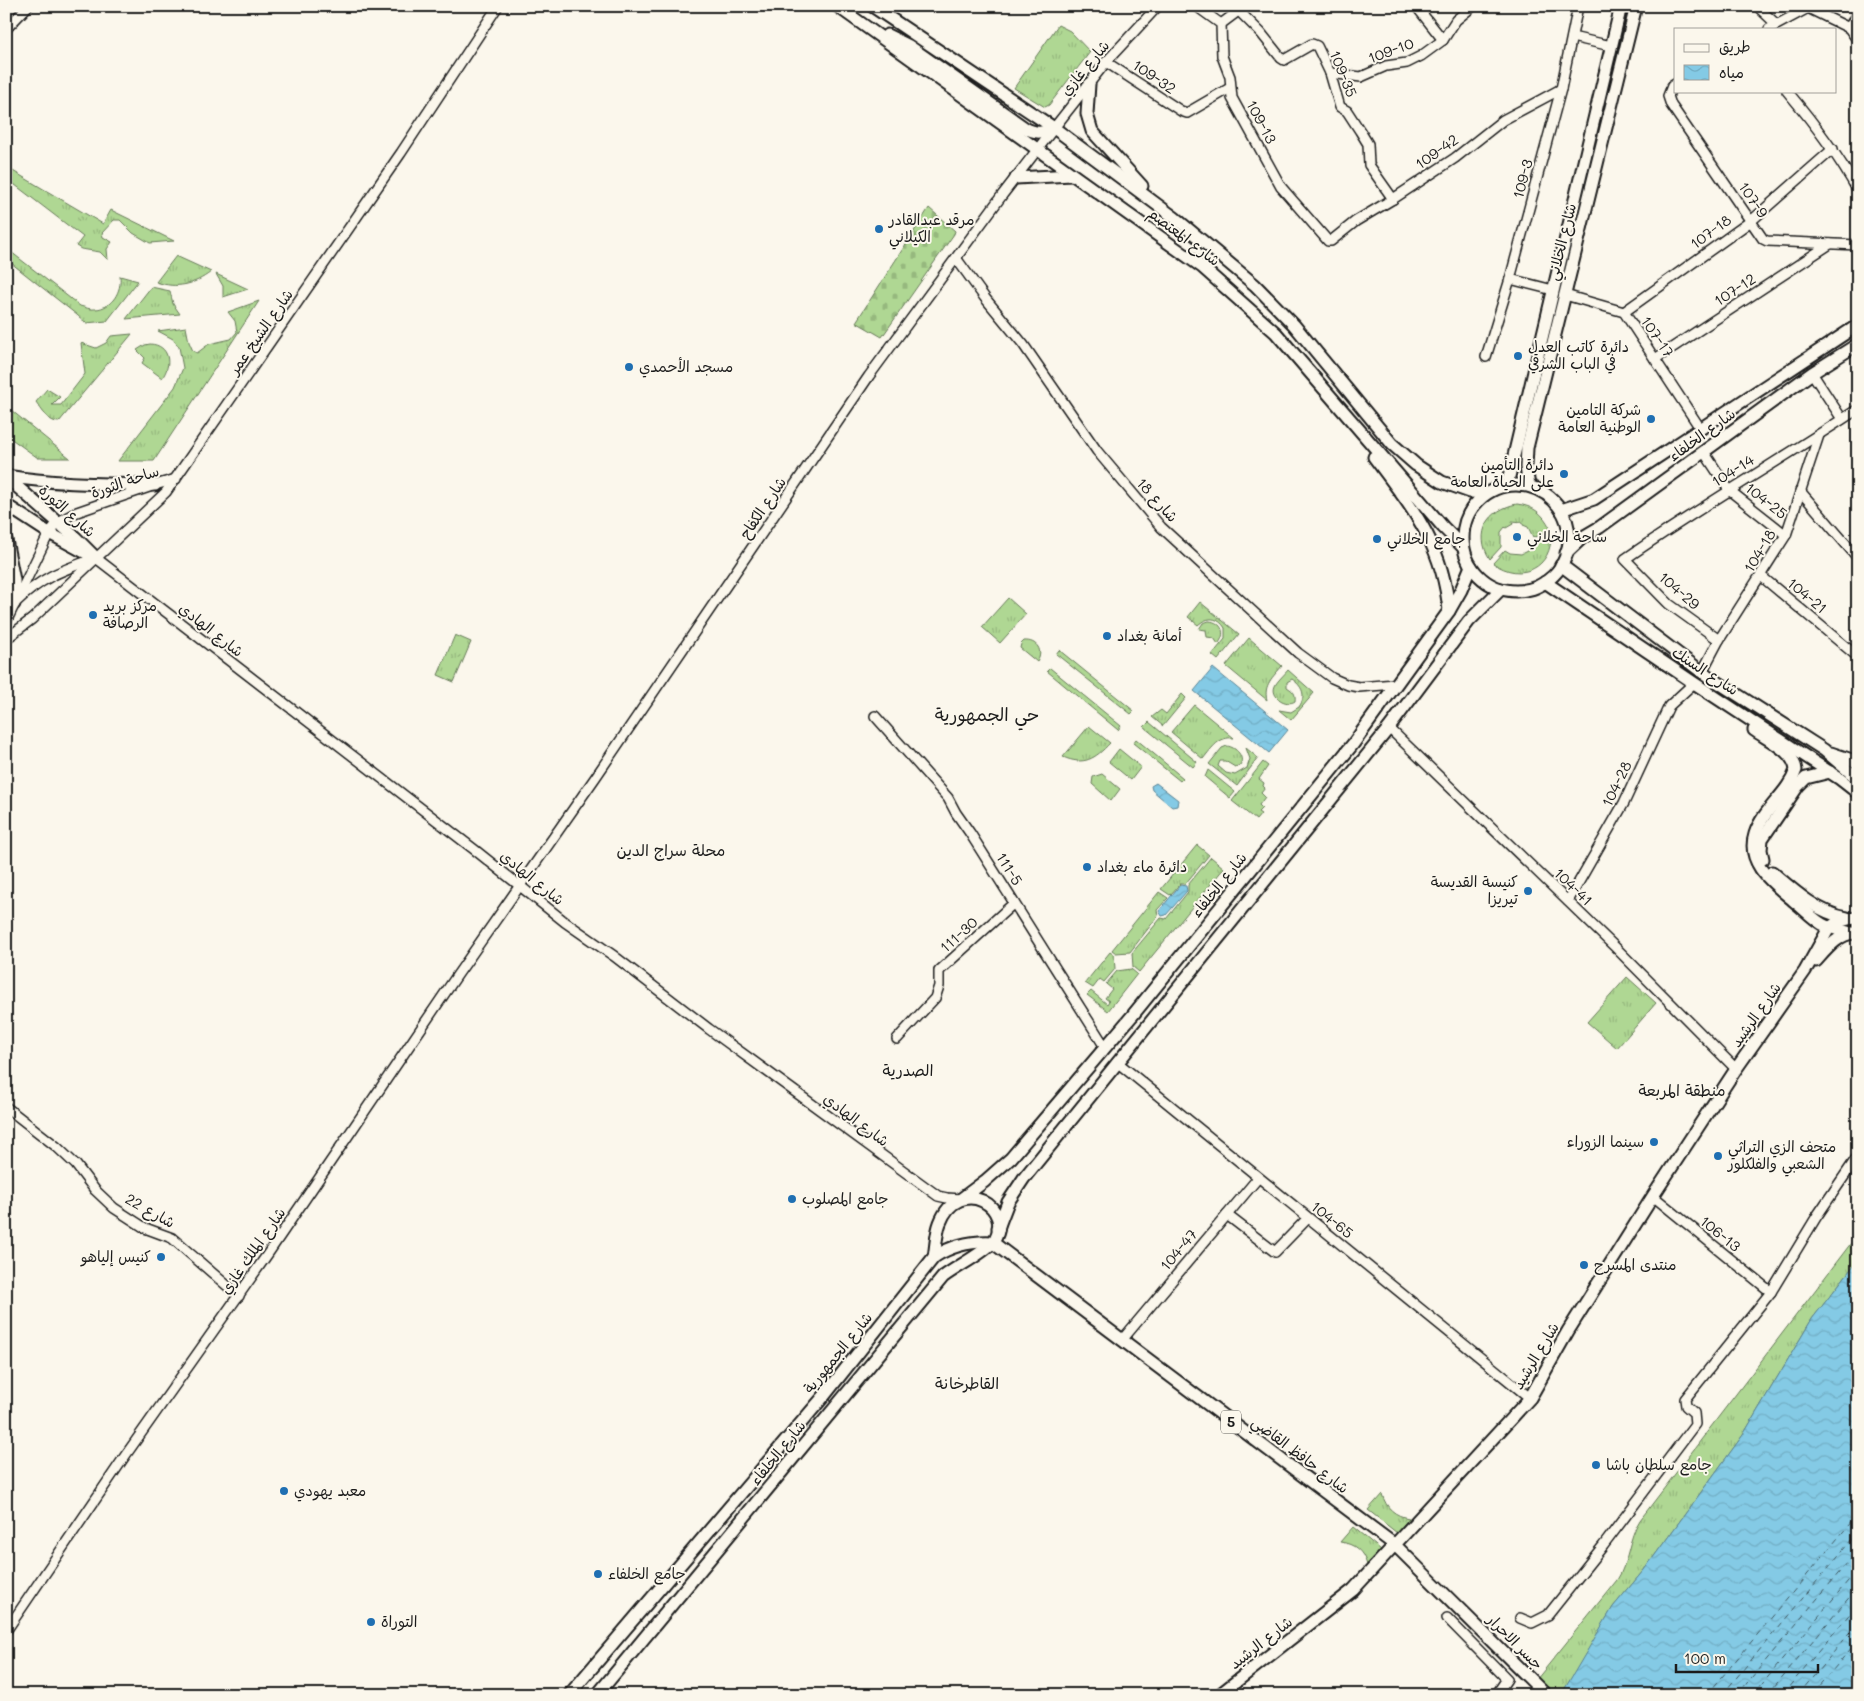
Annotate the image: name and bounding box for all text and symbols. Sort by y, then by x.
legend [1674,28,1836,92]
street label: 109-10 [1365,33,1416,68]
street label: شارع غازي [1055,35,1115,101]
text: طريق [1719,36,1751,56]
street label: 109-35 [1326,47,1362,100]
street label: 109-32 [1129,54,1180,98]
text: مياه [1719,62,1744,82]
street label: 109-13 [1242,96,1282,147]
street label: 109-42 [1411,129,1462,173]
street label: 109-3 [1507,157,1537,201]
street label: 107-9 [1734,177,1773,222]
street label: شارع الخلاني [1542,201,1584,283]
street label: شارع المعتصم [1143,203,1225,271]
place label: مرقد عبدالقادر الكيلاني [888,209,974,250]
street label: 107-18 [1686,209,1735,253]
marker: مرقد عبدالقادر الكيلاني [873,223,885,235]
street label: 107-12 [1710,268,1759,310]
street label: شارع الشيخ عمر [222,285,298,380]
street label: 107-17 [1637,312,1679,361]
place label: دائرة كاتب العدل في الباب الشرقي [1528,336,1629,374]
marker: دائرة كاتب العدل في الباب الشرقي [1512,350,1524,362]
place label: مسجد الأحمدي [639,356,733,378]
marker: مسجد الأحمدي [623,361,635,373]
place label: شركة التامين الوطنية العامة [1558,399,1641,436]
street label: شارع الخلفاء [1664,403,1740,466]
marker: شركة التامين الوطنية العامة [1645,413,1657,425]
street label: 104-14 [1707,449,1758,491]
place label: دائرة التأمين على الحياة العامة [1451,454,1554,492]
street label: ساحة الثورة [88,460,161,502]
marker: دائرة التأمين على الحياة العامة [1558,468,1570,480]
street label: شارع الكفاح [734,473,791,543]
street label: شارع 18 [1132,473,1183,526]
street label: 104-25 [1741,477,1792,523]
street label: شارع الثورة [34,479,100,542]
street label: 104-18 [1738,525,1780,576]
place label: ساحة الخلاني [1527,526,1607,550]
place label: جامع الخلاني [1387,528,1466,552]
marker: ساحة الخلاني [1511,531,1523,543]
marker: جامع الخلاني [1371,533,1383,545]
street label: 104-29 [1655,567,1705,614]
street label: 104-21 [1784,573,1832,618]
place label: مركز بريد الرصافة [103,595,157,632]
street label: شارع الهادي [174,598,248,662]
marker: مركز بريد الرصافة [87,609,99,621]
place label: أمانة بغداد [1117,625,1182,645]
marker: أمانة بغداد [1101,630,1113,642]
street label: شارع السنك [1668,641,1743,700]
district label: حي الجمهورية [935,702,1039,731]
street label: 104-28 [1596,757,1636,810]
district label: محلة سراج الدين [617,839,725,861]
street label: شارع الهادي [495,845,569,911]
street label: 111-5 [992,848,1028,889]
street label: شارع الخلفاء [1186,848,1251,922]
place label: دائرة ماء بغداد [1097,856,1187,876]
marker: دائرة ماء بغداد [1081,861,1093,873]
street label: 104-41 [1550,863,1597,910]
place label: كنيسة القديسة تيريزا [1431,871,1519,908]
marker: كنيسة القديسة تيريزا [1522,885,1534,897]
street label: 111-30 [935,912,982,957]
street label: شارع الرشيد [1726,978,1786,1051]
district label: الصدرية [883,1059,933,1080]
district label: منطقة المربعة [1638,1079,1726,1100]
street label: شارع الهادي [819,1088,893,1152]
place label: سينما الزوراء [1567,1131,1644,1152]
marker: سينما الزوراء [1648,1136,1660,1148]
place label: متحف الزي التراثي الشعبي والفلكلور [1727,1136,1836,1177]
marker: متحف الزي التراثي الشعبي والفلكلور [1712,1150,1724,1162]
street label: شارع 22 [122,1188,179,1233]
place label: جامع المصلوب [802,1188,889,1210]
marker: جامع المصلوب [786,1193,798,1205]
street label: 104-65 [1307,1196,1358,1242]
street label: شارع الملك غازي [215,1203,291,1299]
street label: 106-13 [1696,1211,1745,1256]
street label: 104-47 [1155,1224,1201,1274]
place label: كنيس إلياهو [80,1246,151,1267]
marker: كنيس إلياهو [155,1251,167,1263]
place label: منتدى المسرح [1594,1254,1677,1275]
marker: منتدى المسرح [1578,1259,1590,1271]
street label: شارع الجمهورية [798,1308,877,1398]
street label: شارع الرشيد [1507,1318,1564,1393]
district label: القاطرخانة [935,1372,999,1393]
road number: 5 [1221,1410,1241,1434]
street label: شارع حافظ القاضي [1246,1411,1353,1500]
street label: شارع الخلفاء [745,1416,810,1490]
place label: جامع سلطان باشا [1606,1454,1712,1476]
marker: جامع سلطان باشا [1590,1459,1602,1471]
place label: معبد يهودي [294,1480,366,1502]
marker: معبد يهودي [278,1485,290,1497]
place label: جامع الخلفاء [608,1563,686,1585]
marker: جامع الخلفاء [592,1568,604,1580]
street label: جسر الاحرار [1483,1608,1548,1673]
place label: التوراة [381,1611,417,1631]
street label: شارع الرشيد [1225,1611,1297,1674]
marker: التوراة [365,1616,377,1628]
scale bar [1676,1641,1819,1673]
text: 100 m [1684,1648,1726,1668]

